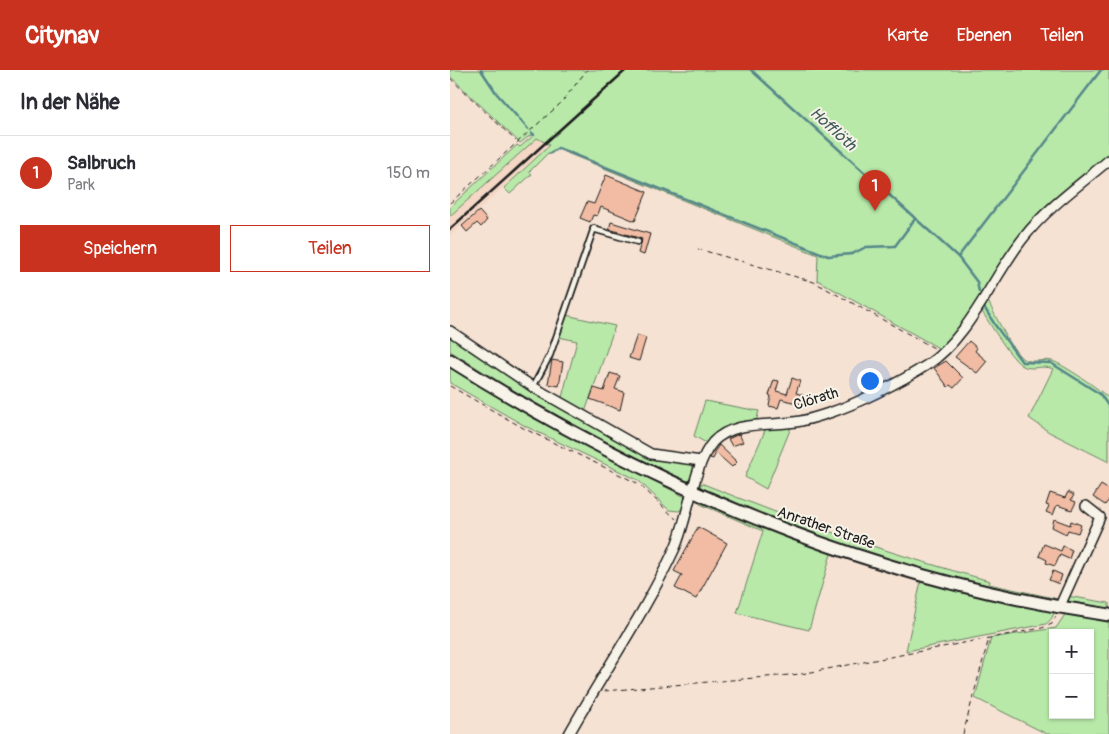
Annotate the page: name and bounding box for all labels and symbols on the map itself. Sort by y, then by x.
water label: Hofflöth [806,103,861,156]
pin: 1 [859,170,891,211]
your location [857,368,883,394]
street label: Clörath [791,383,841,415]
street label: Anrather Straße [775,502,878,554]

